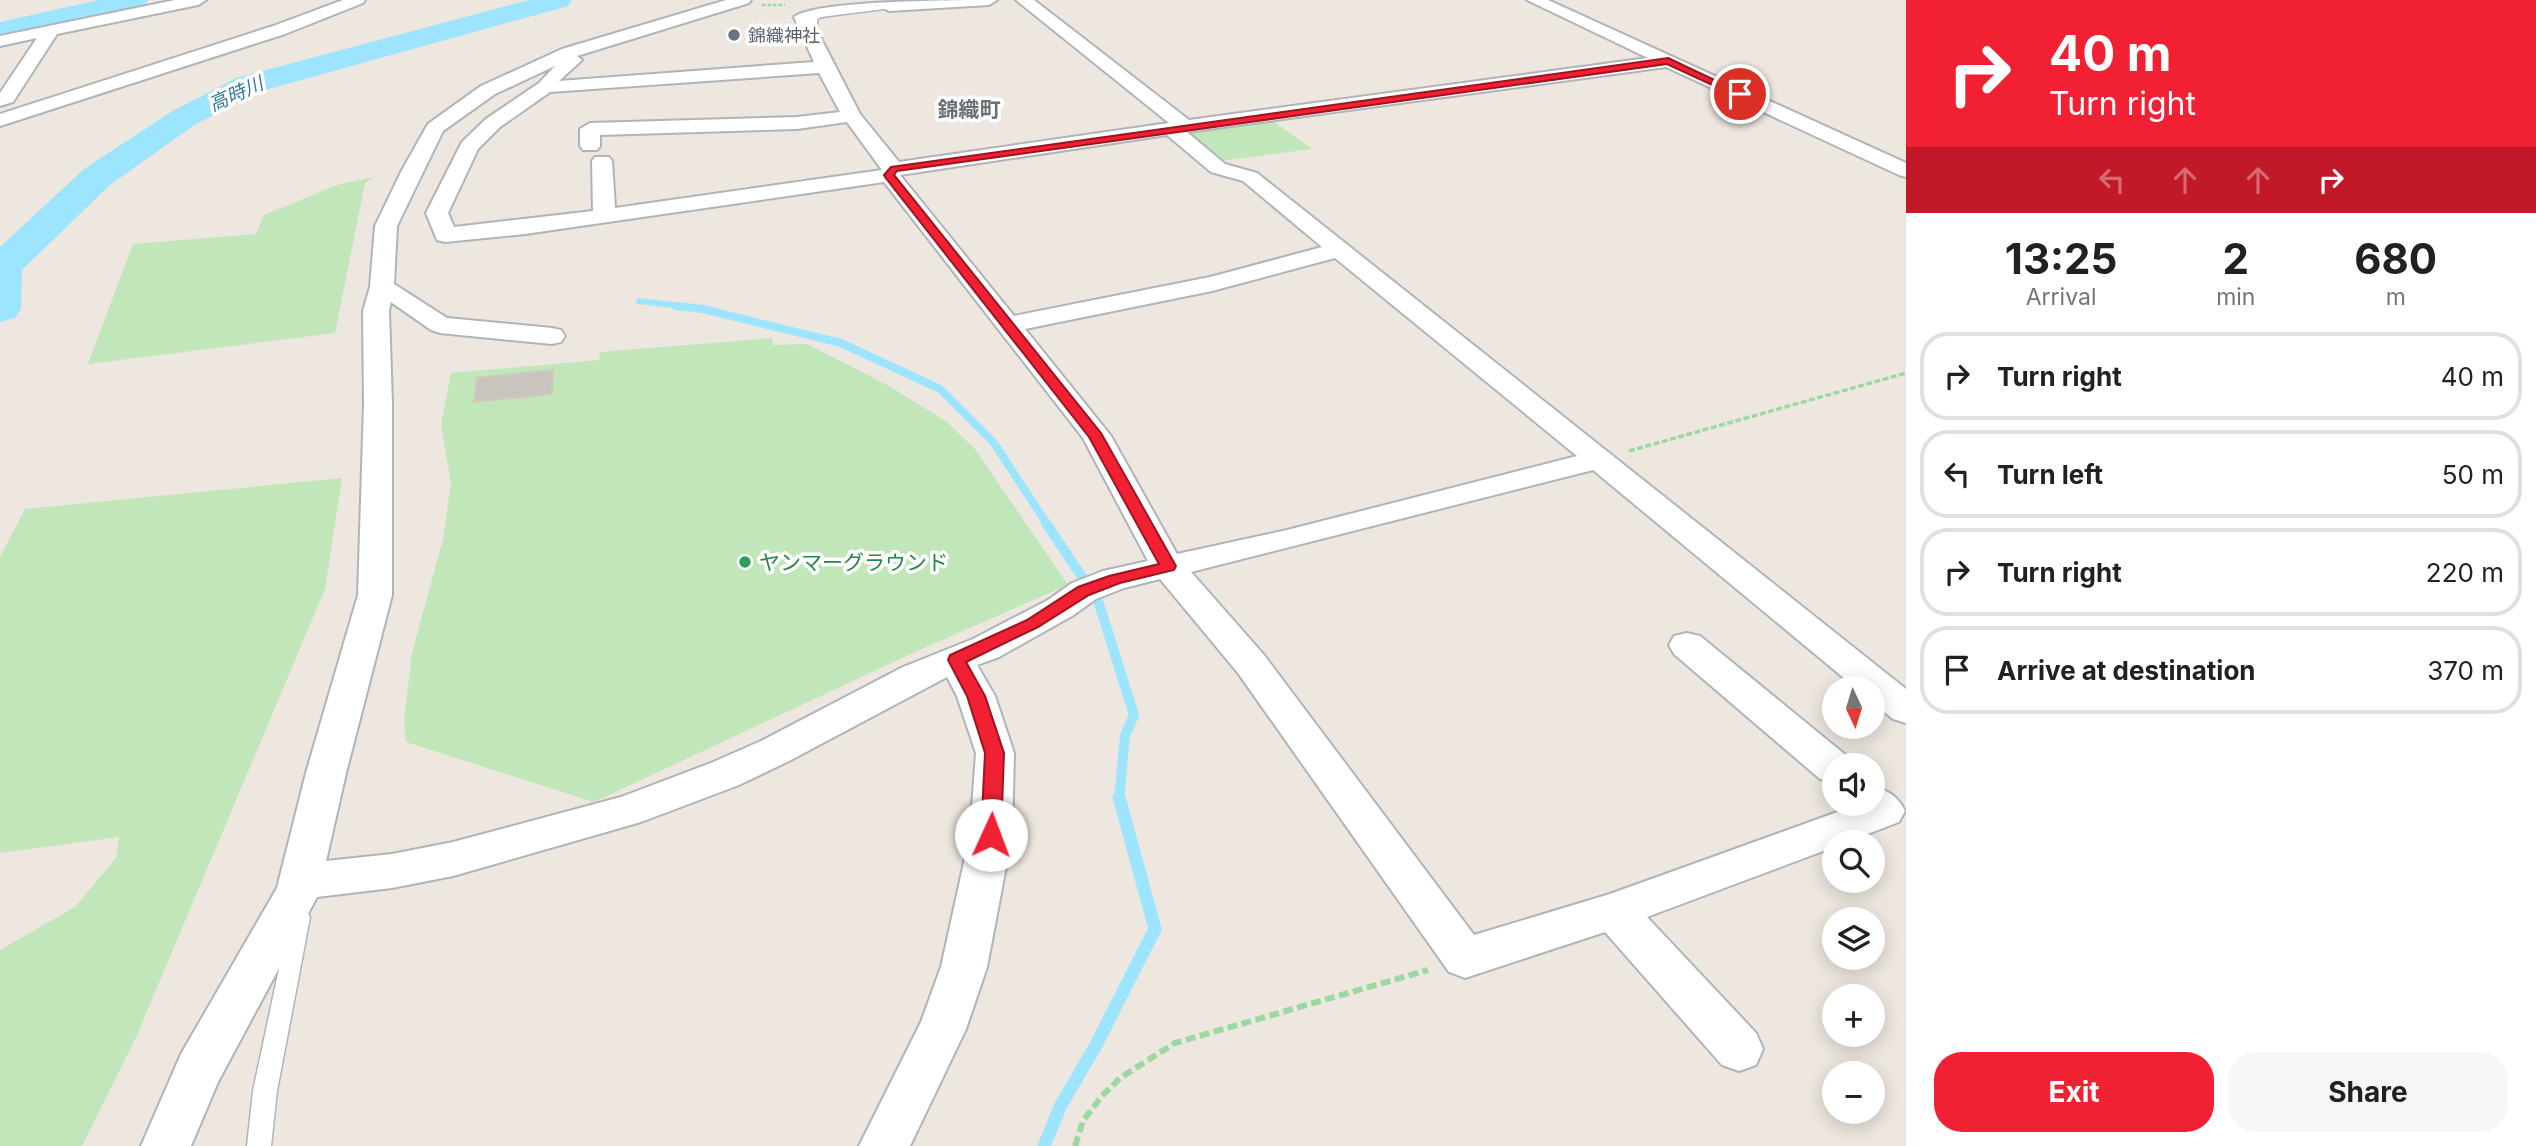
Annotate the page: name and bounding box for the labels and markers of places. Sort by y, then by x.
place label: 錦織神社 [748,25,820,46]
marker: 錦織神社 [726,27,742,43]
pin [1710,64,1770,124]
place label: ヤンマーグラウンド [759,550,948,575]
marker: ヤンマーグラウンド [737,554,753,570]

